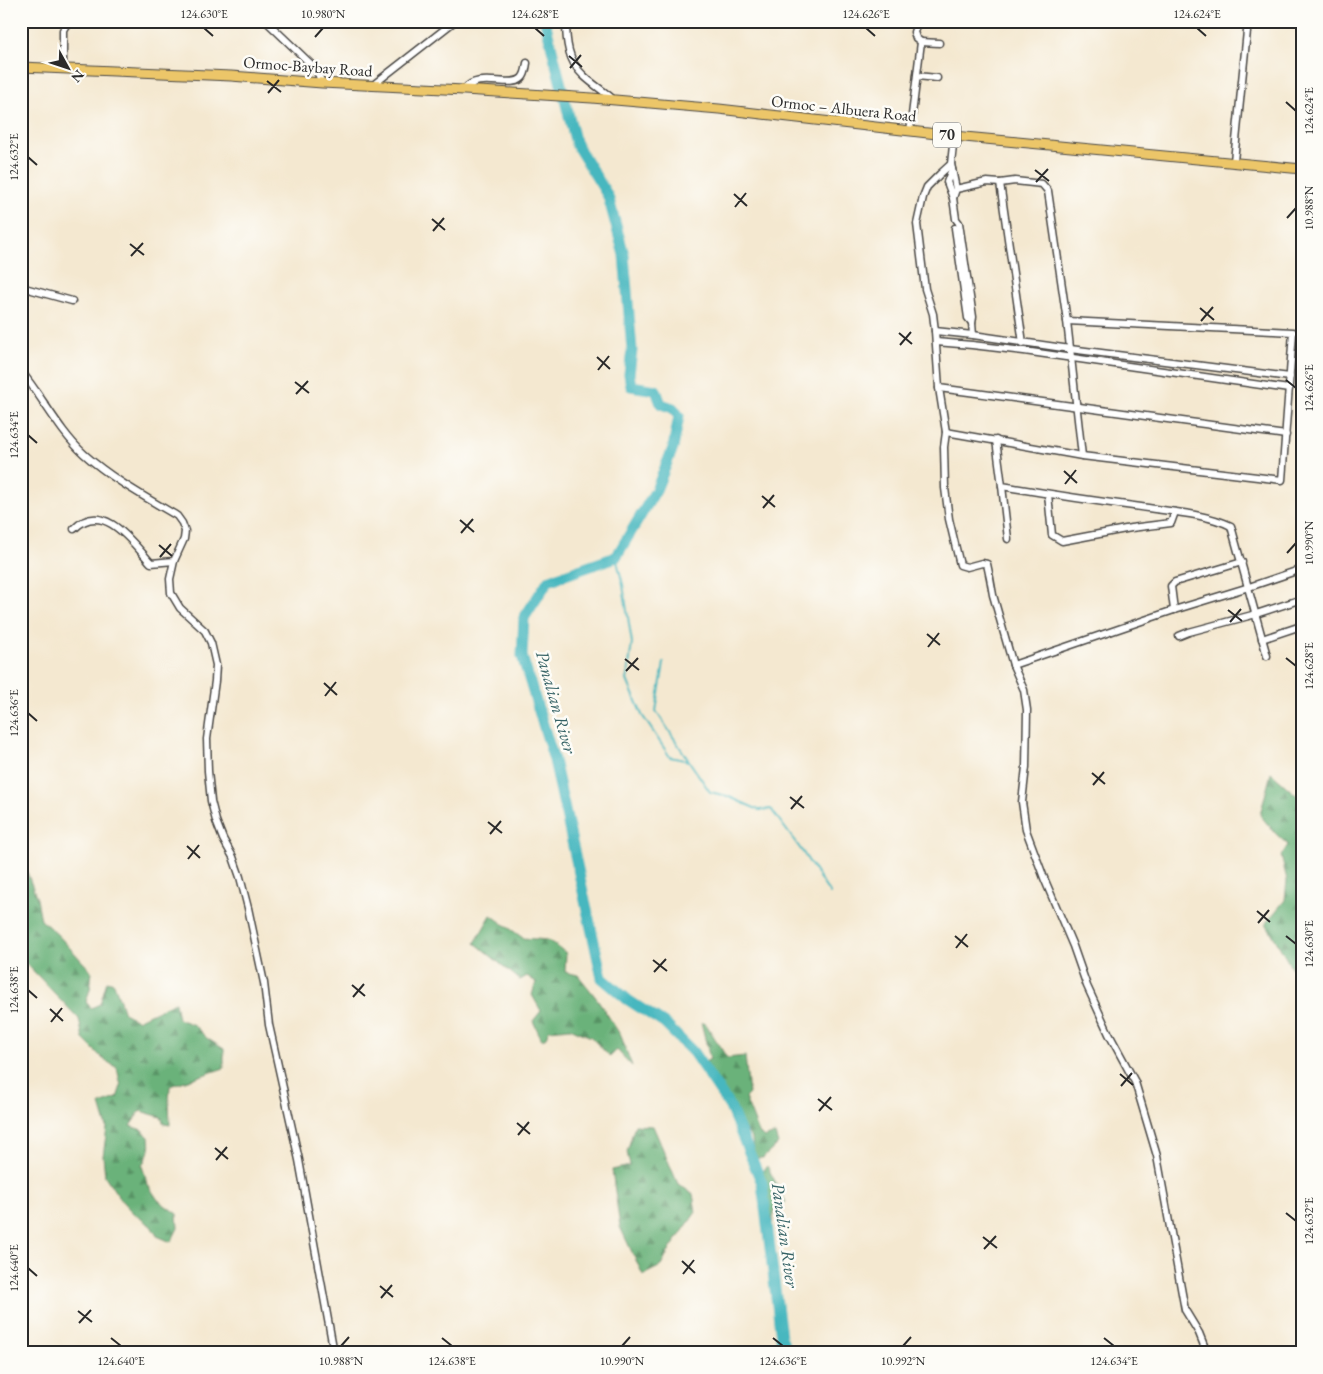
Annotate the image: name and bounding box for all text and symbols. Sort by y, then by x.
text: 124.630°E [180,6,228,22]
text: 10.980°N [301,6,346,22]
text: 124.628°E [511,6,559,22]
text: 124.626°E [842,6,890,22]
text: 124.624°E [1173,6,1221,22]
north arrow [42,42,92,92]
street label: Ormoc-Baybay Road [243,52,374,82]
text: N [67,66,88,87]
text: 124.624°E [1301,87,1317,135]
street label: Ormoc – Albuera Road [770,90,918,127]
road number: 70 [933,122,961,148]
text: 124.632°E [6,133,22,181]
text: 10.988°N [1301,185,1317,230]
text: 124.626°E [1301,364,1317,412]
text: 124.634°E [6,411,22,459]
text: 10.990°N [1301,520,1317,565]
text: 124.628°E [1301,642,1317,690]
water label: Panalian River [531,648,582,757]
text: 124.636°E [6,689,22,737]
text: 124.630°E [1301,920,1317,968]
text: 124.638°E [6,966,22,1014]
water label: Panalian River [767,1181,804,1290]
text: 124.632°E [1301,1197,1317,1245]
text: 124.640°E [6,1244,22,1292]
text: 124.640°E [97,1353,145,1369]
text: 10.988°N [319,1353,364,1369]
text: 124.638°E [428,1353,476,1369]
text: 10.990°N [600,1353,645,1369]
text: 124.636°E [759,1353,807,1369]
text: 10.992°N [881,1353,926,1369]
text: 124.634°E [1090,1353,1138,1369]

